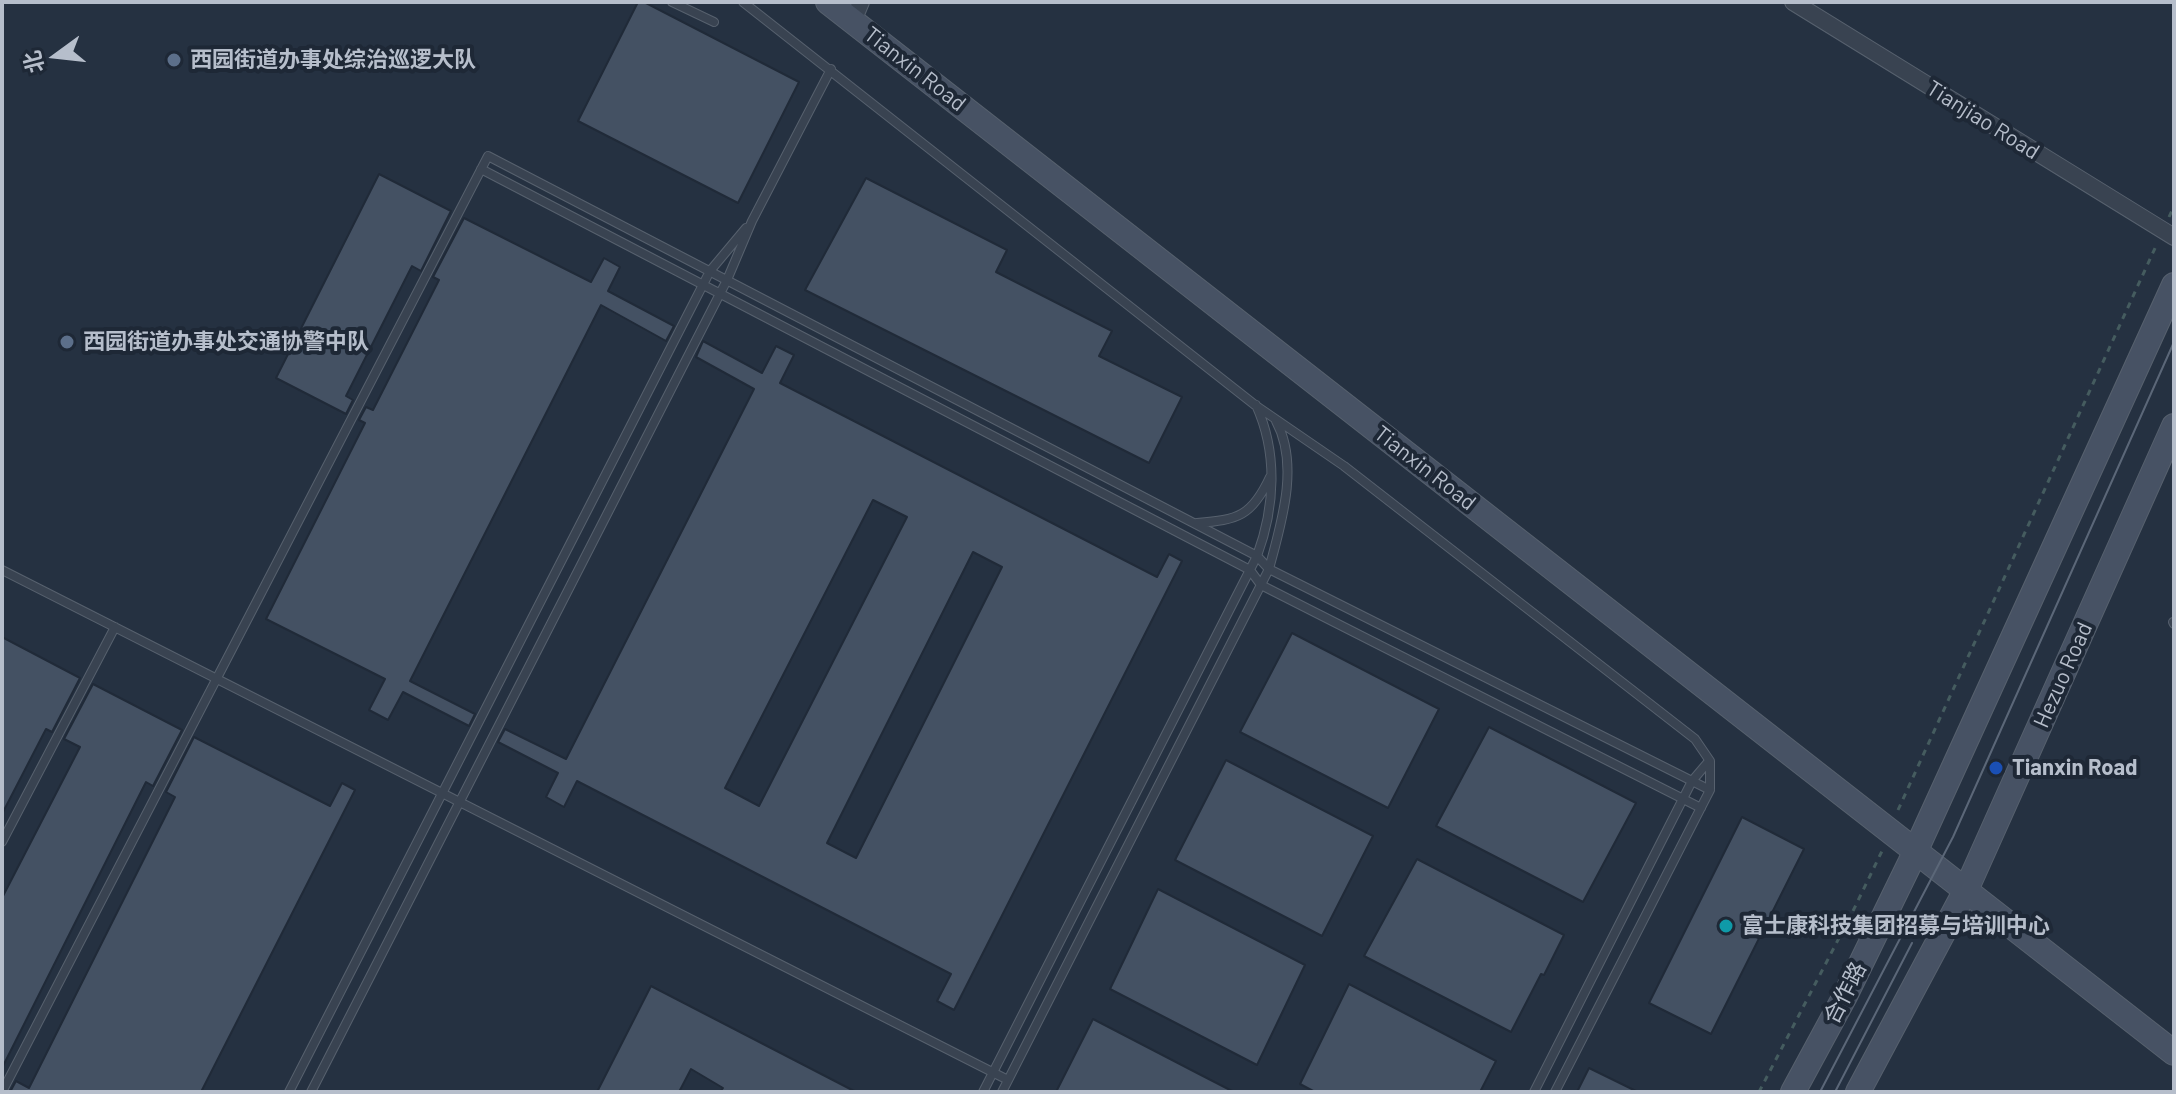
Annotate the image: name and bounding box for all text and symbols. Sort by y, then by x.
north arrow [16,16,96,96]
street label: Tianxin Road [859,21,971,117]
place label: 西园街道办事处综治巡逻大队 [190,47,476,73]
text: 北 [17,48,48,76]
marker: 西园街道办事处综治巡逻大队 [165,51,183,69]
street label: Tianjiao Road [1922,75,2044,165]
place label: 西园街道办事处交通协警中队 [83,329,369,355]
marker: 西园街道办事处交通协警中队 [58,333,76,351]
street label: Tianxin Road [1369,420,1481,516]
street label: Hezuo Road [2028,618,2098,732]
place label: Tianxin Road [2012,755,2138,781]
marker: Tianxin Road [1987,759,2005,777]
place label: 富士康科技集团招募与培训中心 [1742,913,2050,939]
marker: 富士康科技集团招募与培训中心 [1717,917,1735,935]
street label: 合作路 [1818,958,1872,1028]

